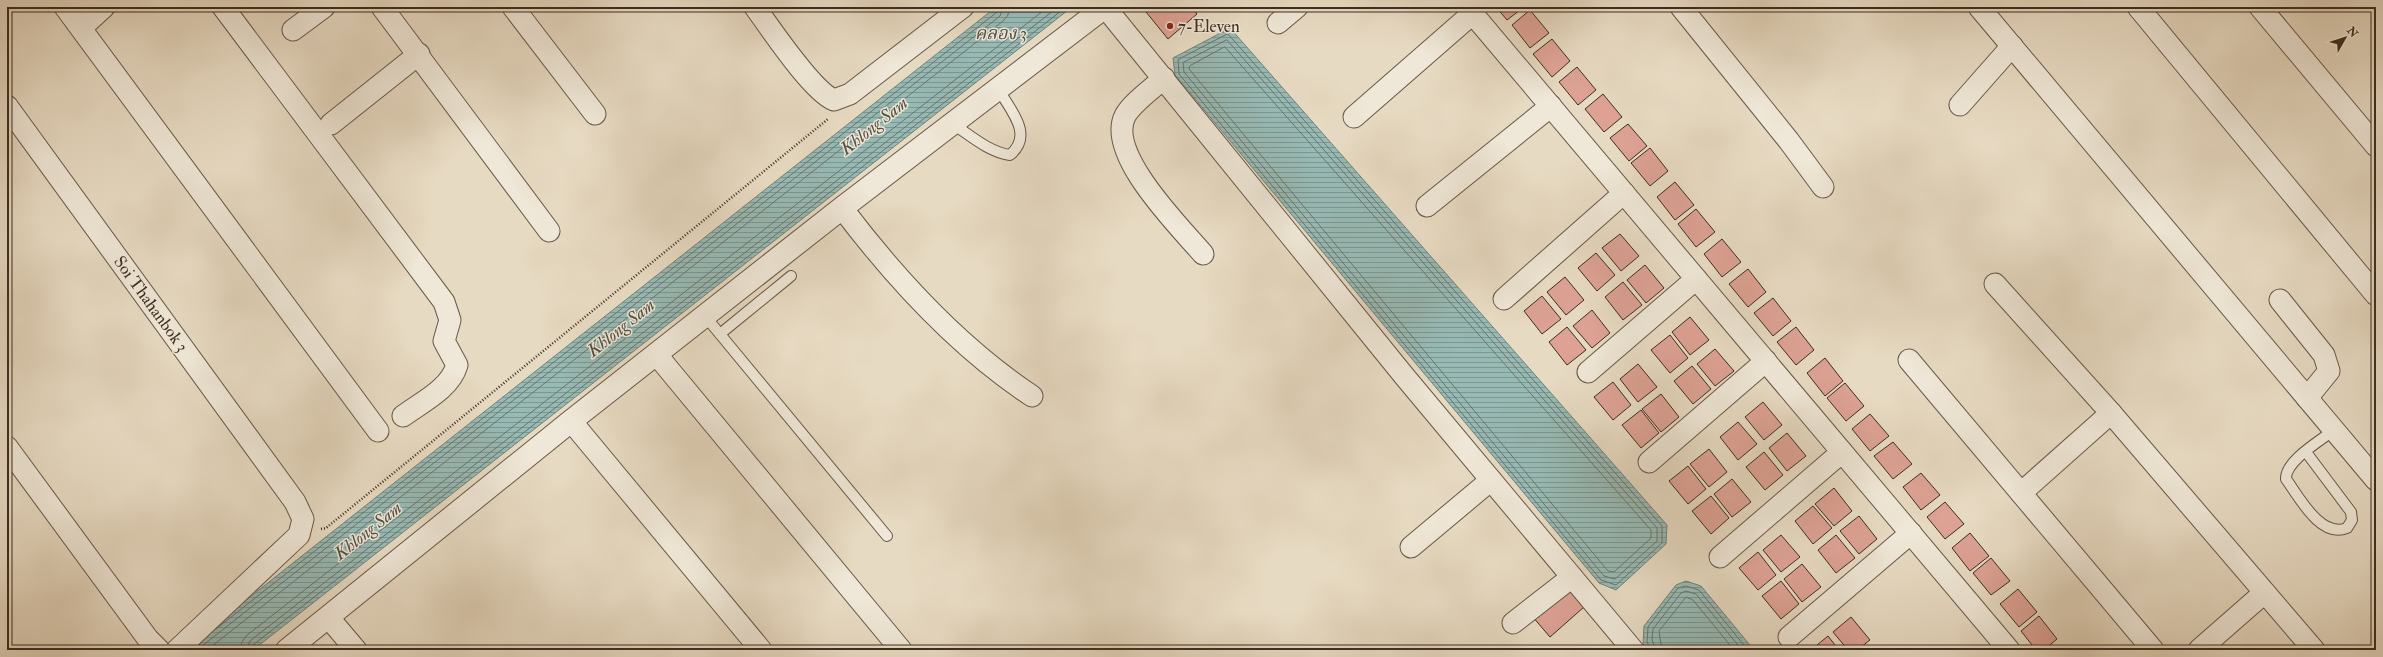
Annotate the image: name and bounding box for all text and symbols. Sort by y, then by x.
place label: 7-Eleven [1178,16,1240,37]
north arrow [2325,18,2365,58]
marker: 7-Eleven [1165,21,1175,31]
water label: คลอง 3 [975,22,1027,45]
text: N [2344,23,2361,41]
water label: Khlong Sam [835,92,913,161]
street label: Soi Thahanbok 3 [109,252,193,356]
water label: Khlong Sam [582,294,660,363]
water label: Khlong Sam [329,497,407,566]

